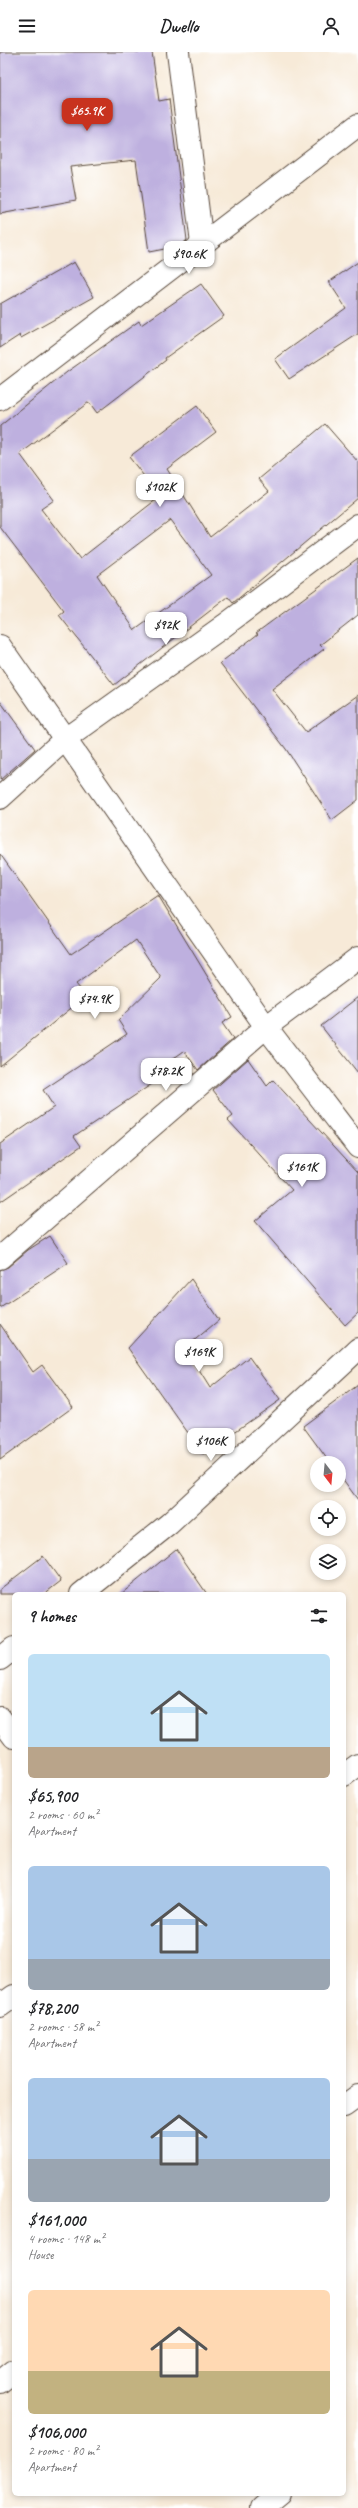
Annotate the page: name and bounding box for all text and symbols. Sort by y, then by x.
icon: menu [16,15,38,37]
text: Dwello [159,15,199,37]
icon: person [320,15,342,37]
pin: $65.9K [54,98,120,132]
text: $65.9K [71,103,103,119]
pin: $90.6K [156,241,222,275]
text: $90.6K [173,246,205,262]
pin: $102K [132,474,188,508]
text: $102K [145,479,175,495]
pin: $92K [142,612,190,646]
text: $92K [154,617,178,633]
pin: $74.9K [62,986,128,1020]
text: $74.9K [79,991,111,1007]
pin: $78.2K [133,1058,199,1092]
text: $78.2K [150,1063,182,1079]
pin: $161K [274,1154,330,1188]
text: $161K [287,1159,317,1175]
pin: $169K [171,1339,227,1373]
text: $169K [184,1344,214,1360]
pin: $106K [183,1428,239,1462]
text: $106K [196,1433,226,1449]
north arrow [310,1456,346,1492]
map controls [310,1456,346,1580]
button: locate [310,1500,346,1536]
button: layers [310,1544,346,1580]
icon: filters [308,1605,330,1627]
text: 9 homes [28,1606,76,1627]
icon: home [143,1680,215,1752]
text: $65,900 [28,1786,77,1807]
text: 2 rooms · 60 m² [28,1807,98,1823]
text: Apartment [28,1823,76,1839]
icon: home [143,1892,215,1964]
text: $78,200 [28,1998,77,2019]
text: 2 rooms · 58 m² [28,2019,98,2035]
text: Apartment [28,2035,76,2051]
icon: home [143,2104,215,2176]
text: $161,000 [28,2210,85,2231]
text: 4 rooms · 148 m² [28,2231,104,2247]
text: House [28,2247,53,2263]
icon: home [143,2316,215,2388]
text: $106,000 [28,2422,85,2443]
text: 2 rooms · 80 m² [28,2443,98,2459]
text: Apartment [28,2459,76,2475]

